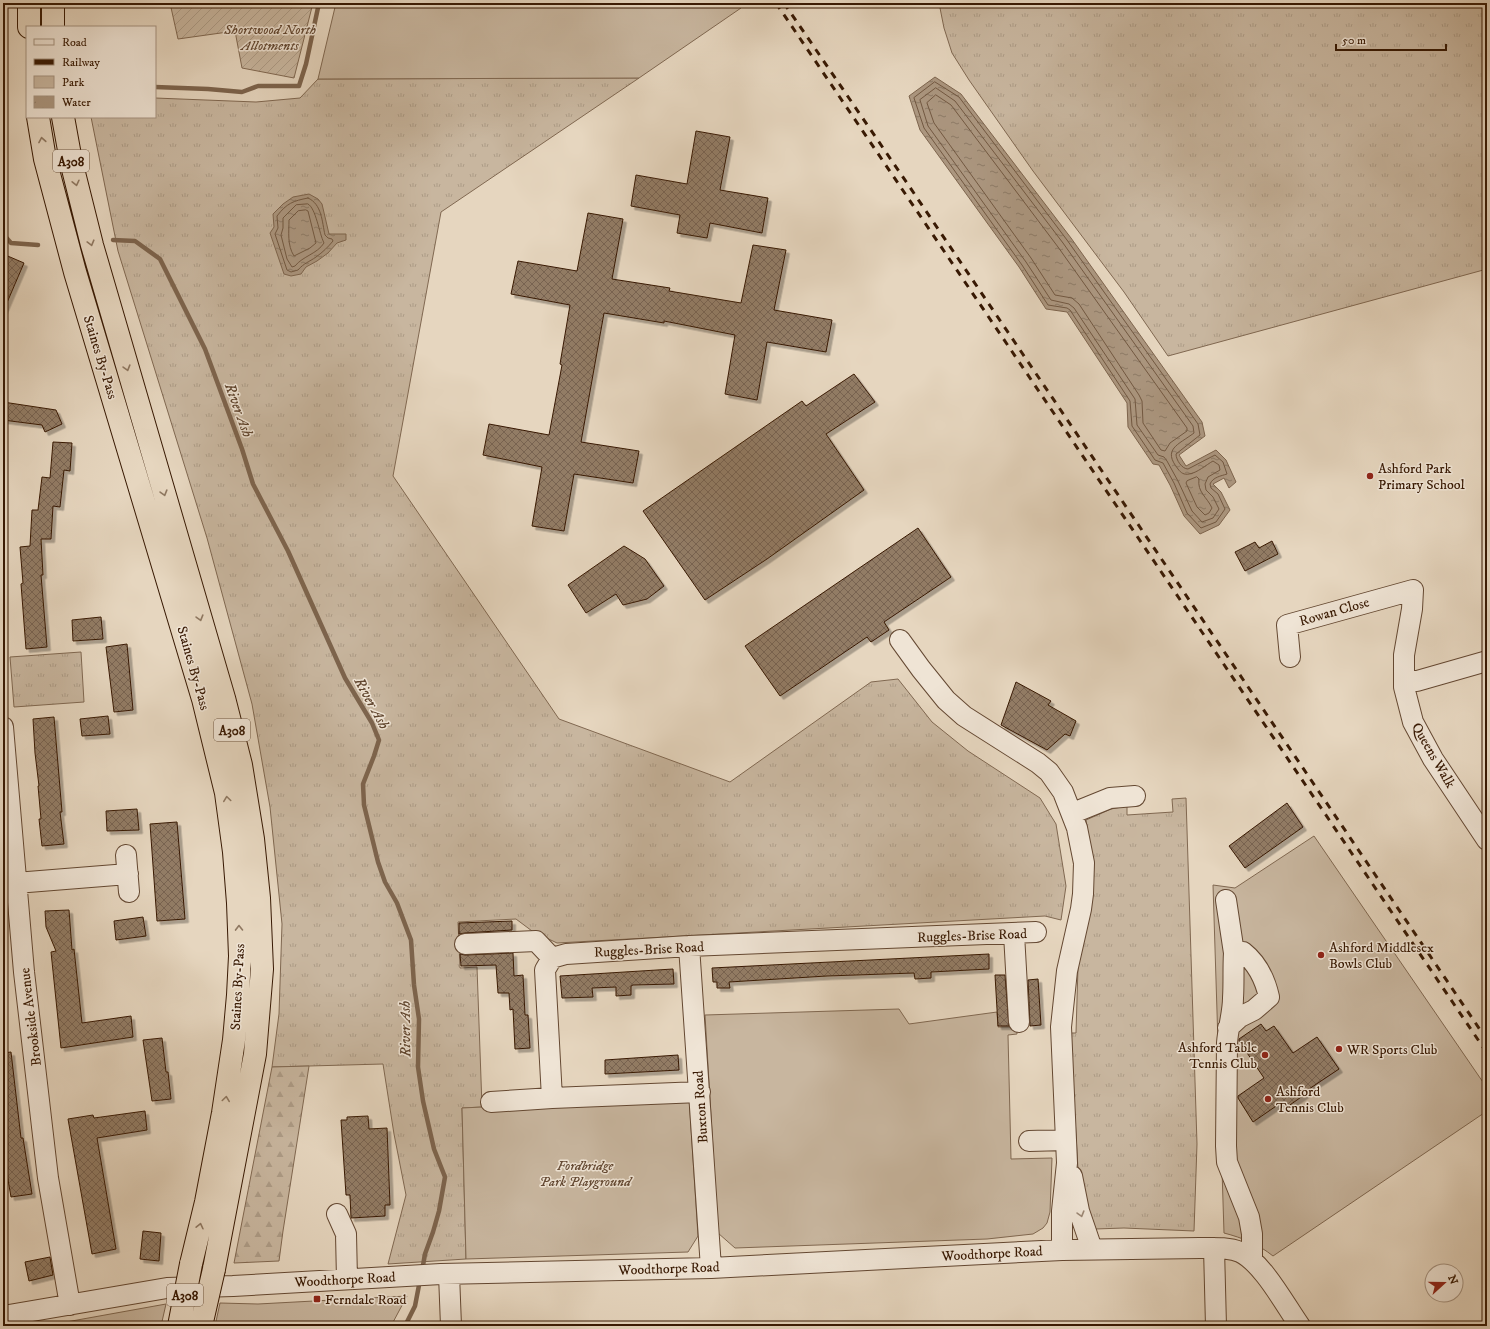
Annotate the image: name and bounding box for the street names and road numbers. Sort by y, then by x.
road number: A308 [53,150,89,172]
street label: Staines By-Pass [79,313,121,402]
street label: Rowan Close [1297,593,1372,631]
street label: Staines By-Pass [172,624,214,713]
road number: A308 [214,719,250,741]
street label: Queens Walk [1407,719,1459,792]
street label: Ruggles-Brise Road [917,925,1027,947]
street label: Ruggles-Brise Road [594,938,704,962]
street label: Staines By-Pass [227,943,249,1031]
street label: Brookside Avenue [16,966,46,1067]
street label: Buxton Road [689,1070,713,1144]
street label: Woodthorpe Road [940,1242,1043,1266]
street label: Woodthorpe Road [617,1258,720,1280]
street label: Woodthorpe Road [293,1268,396,1292]
road number: A308 [167,1284,203,1306]

